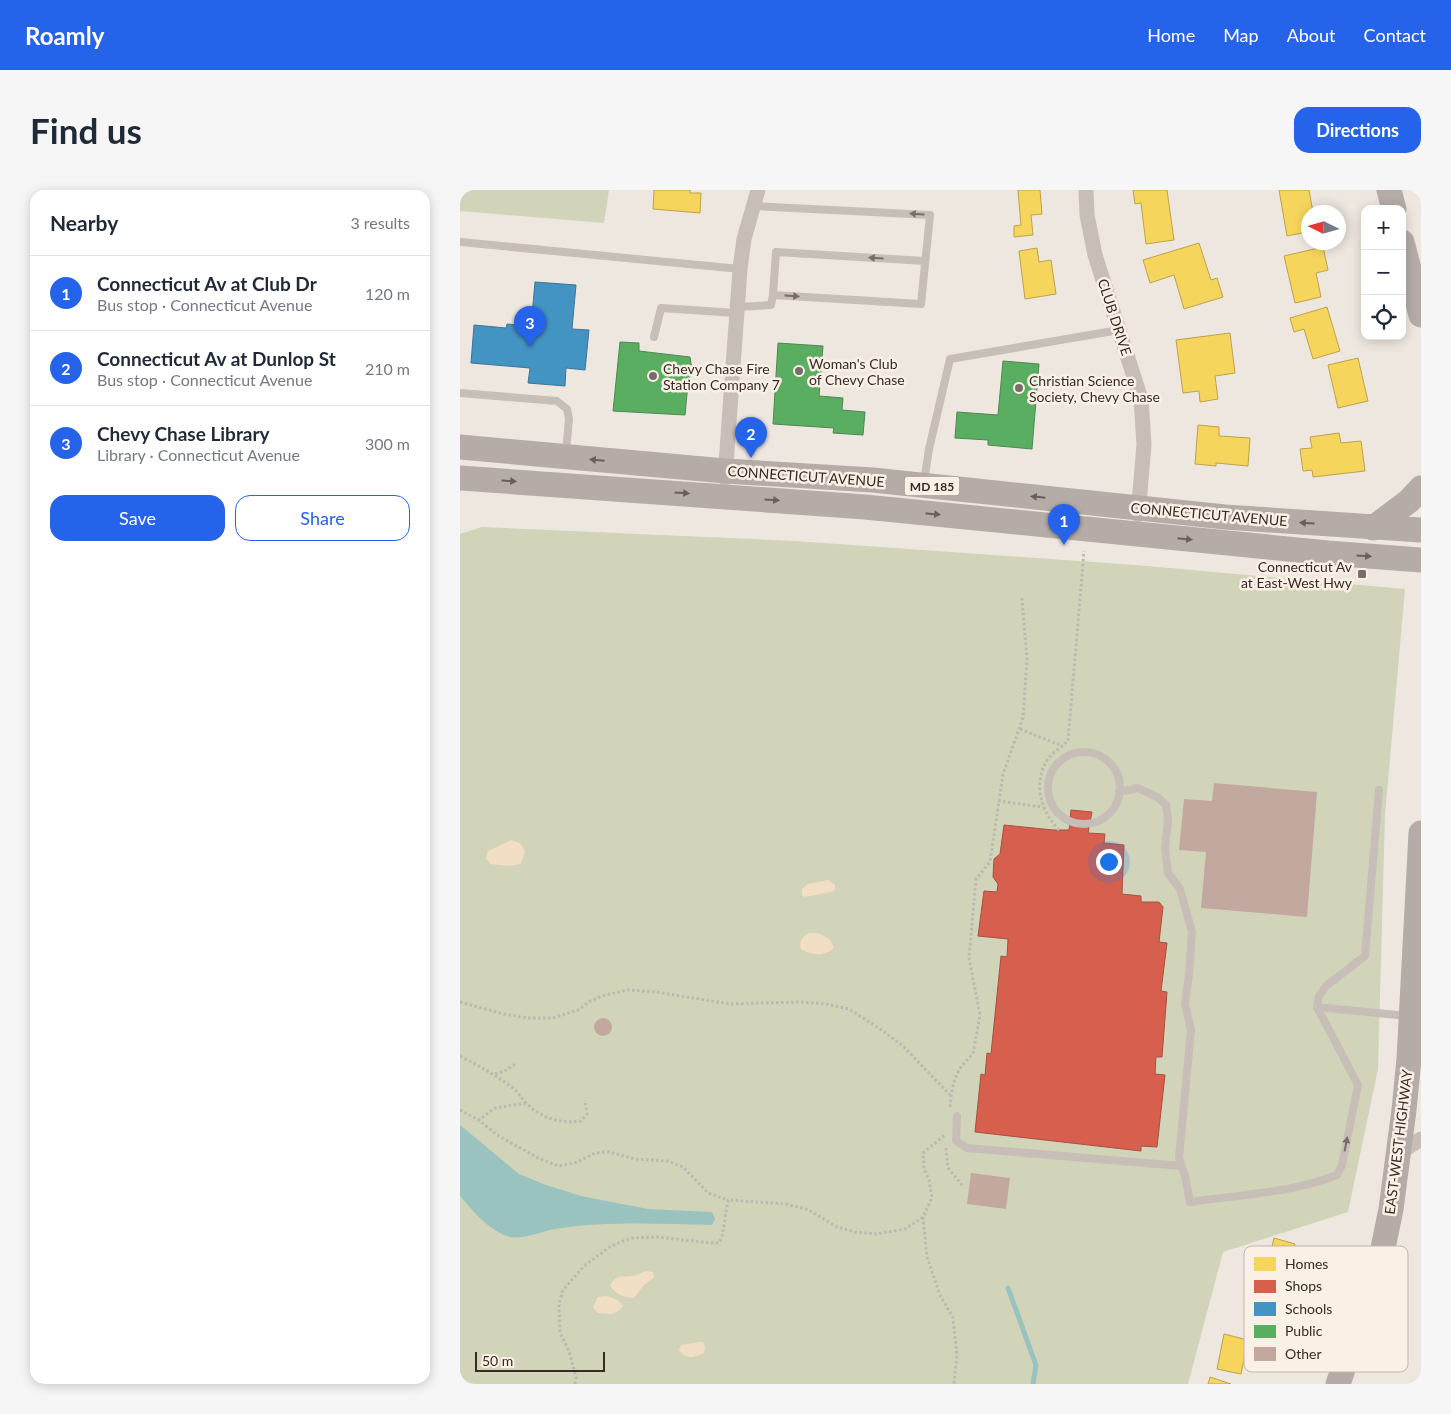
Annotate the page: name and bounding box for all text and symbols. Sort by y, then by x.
text: Roamly [25,21,104,50]
text: Home [1147,24,1195,46]
text: Map [1223,24,1259,46]
text: About [1287,24,1336,46]
text: Contact [1364,24,1426,46]
button: Directions [1294,107,1421,153]
text: Find us [30,109,142,151]
north arrow [1301,205,1346,250]
map controls [1361,205,1406,340]
button: + [1361,205,1406,250]
text: Nearby [50,210,118,235]
one-way arrow [908,210,924,218]
text: 3 results [350,213,410,232]
button: − [1361,250,1406,295]
one-way arrow [868,254,884,262]
text: Connecticut Av at Club Dr [97,272,317,295]
street label: CLUB DRIVE [1095,276,1135,358]
text: 1 [61,284,71,303]
text: 120 m [365,284,410,303]
one-way arrow [784,292,800,300]
text: Bus stop · Connecticut Avenue [97,295,312,314]
button: locate [1361,295,1406,340]
pin: 3 [514,306,546,347]
text: Connecticut Av at Dunlop St [97,347,336,370]
place label: Woman's Club of Chevy Chase [809,355,905,388]
text: 2 [61,359,71,378]
text: 210 m [365,359,410,378]
place label: Chevy Chase Fire Station Company 7 [663,360,780,393]
marker: Woman's Club of Chevy Chase [793,365,805,377]
text: Bus stop · Connecticut Avenue [97,370,312,389]
marker: Chevy Chase Fire Station Company 7 [647,370,659,382]
place label: Christian Science Society, Chevy Chase [1029,372,1160,405]
marker: Christian Science Society, Chevy Chase [1013,382,1025,394]
pin: 2 [735,417,767,458]
text: Chevy Chase Library [97,422,270,445]
text: 3 [61,434,71,453]
text: 300 m [365,434,410,453]
text: Library · Connecticut Avenue [97,445,300,464]
one-way arrow [588,455,604,463]
street label: CONNECTICUT AVENUE [727,462,885,490]
road number: MD 185 [904,476,960,496]
one-way arrow [501,478,517,486]
one-way arrow [675,490,691,498]
one-way arrow [1030,493,1046,501]
button: Save [50,495,225,541]
button: Share [235,495,410,541]
one-way arrow [764,496,780,504]
street label: CONNECTICUT AVENUE [1130,499,1288,529]
pin: 1 [1048,504,1080,545]
one-way arrow [926,510,942,518]
one-way arrow [1299,518,1315,526]
one-way arrow [1177,535,1193,543]
one-way arrow [1356,552,1372,560]
place label: Connecticut Av at East-West Hwy [1241,558,1353,591]
marker: Connecticut Av at East-West Hwy [1356,568,1368,580]
your location [1096,849,1122,875]
street label: EAST-WEST HIGHWAY [1381,1068,1415,1215]
one-way arrow [1343,1136,1351,1152]
legend [1244,1246,1408,1372]
text: Homes [1285,1255,1328,1272]
text: Shops [1285,1277,1322,1294]
text: Schools [1285,1300,1332,1317]
text: Public [1285,1322,1323,1339]
text: Other [1285,1345,1322,1362]
scale bar [475,1349,605,1372]
text: 50 m [482,1352,513,1369]

